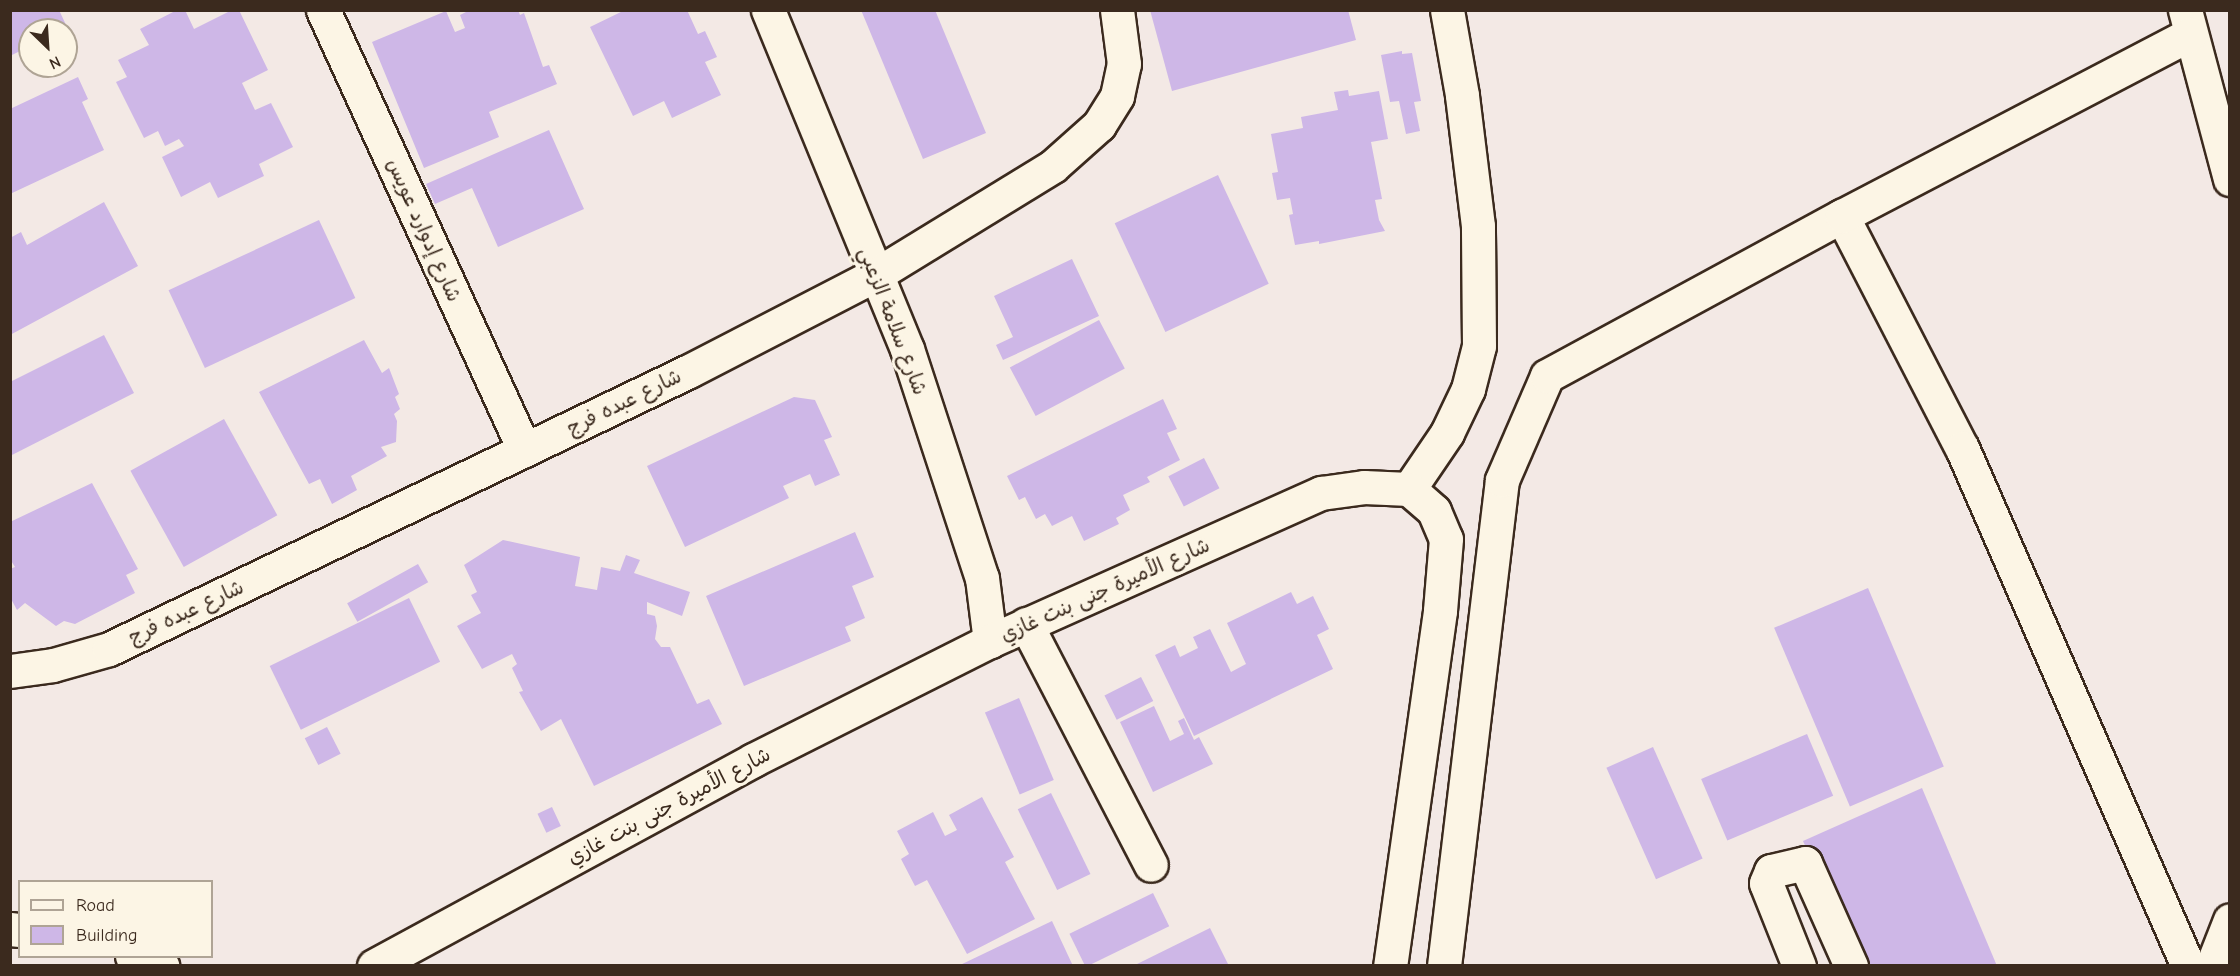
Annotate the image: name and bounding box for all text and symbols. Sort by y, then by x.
north arrow [18,18,78,78]
text: N [46,52,63,73]
street label: شارع إدوارد عويس [382,155,466,305]
street label: شارع سلامة الزعبي [854,244,932,398]
street label: شارع عبده فرج [563,364,685,440]
street label: شارع الأميرة جنى بنت غازي [997,533,1213,647]
street label: شارع عبده فرج [124,575,248,649]
street label: شارع الأميرة جنى بنت غازي [563,742,775,870]
legend [18,880,213,958]
text: Road [76,895,115,916]
text: Building [76,925,138,946]

